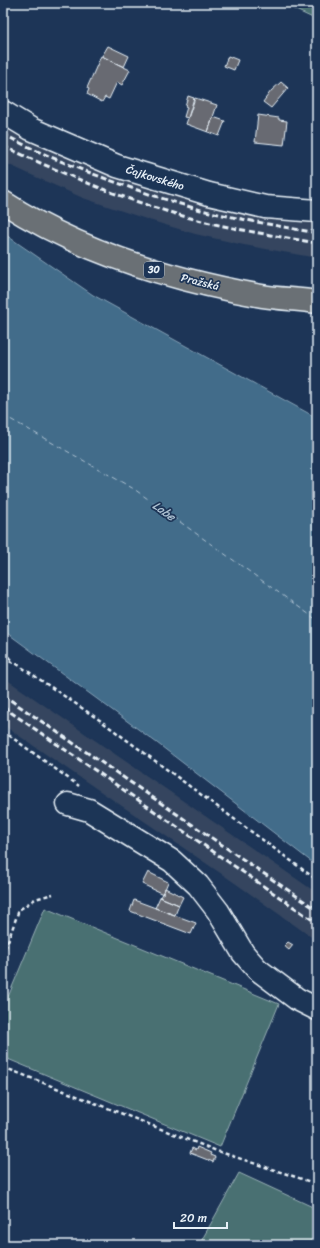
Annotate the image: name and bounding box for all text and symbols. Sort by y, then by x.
street label: Čajkovského [123,160,187,196]
road number: 30 [144,262,164,278]
street label: Pražská [179,268,221,296]
water label: Labe [148,495,182,528]
scale bar [174,1204,227,1230]
text: 20 m [180,1207,207,1229]

